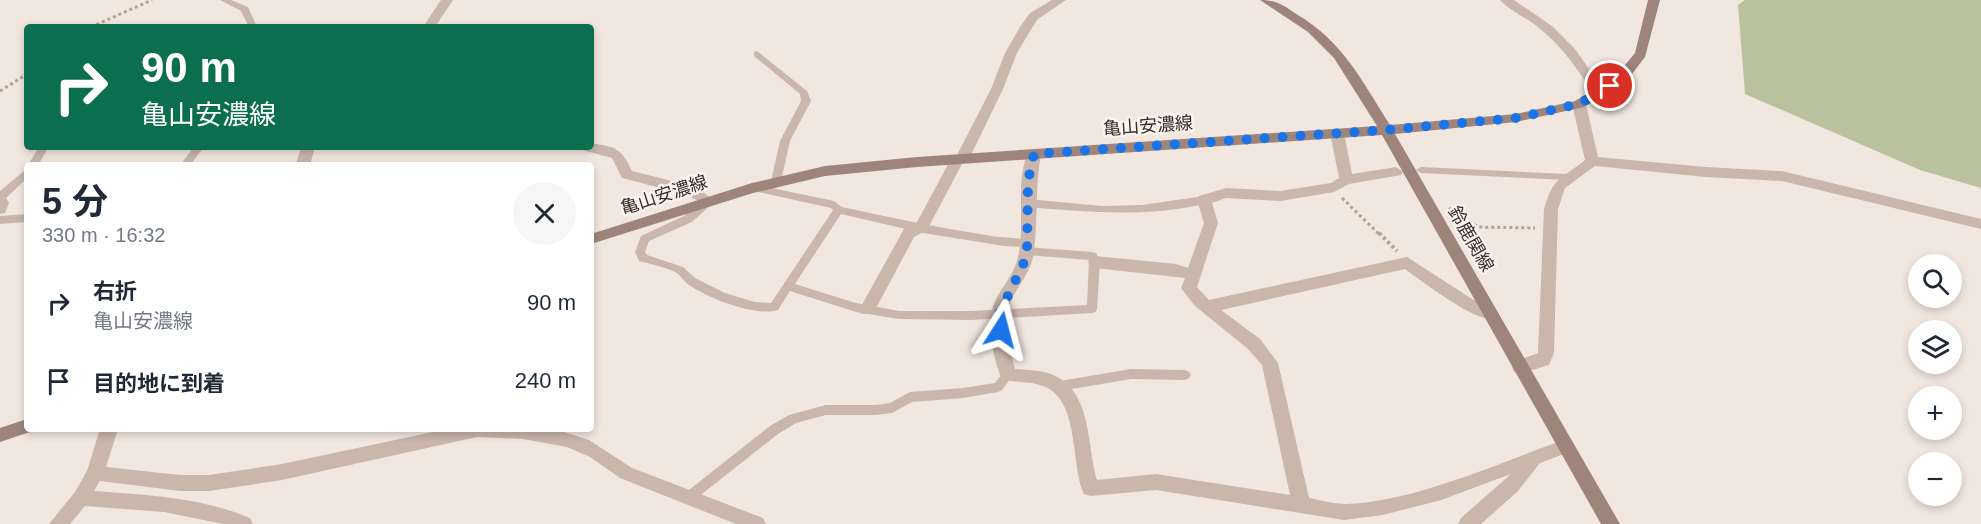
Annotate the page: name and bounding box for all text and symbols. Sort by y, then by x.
text: 90 m [141,44,237,91]
icon: right [42,48,120,126]
pin [1584,60,1635,111]
icon: arrive [1593,69,1626,102]
text: 亀山安濃線 [141,100,276,130]
street label: 亀山安濃線 [1102,113,1194,139]
street label: 亀山安濃線 [618,172,710,218]
text: 5 分 [42,181,108,222]
button: close [513,182,576,245]
street label: 鈴鹿関線 [1444,203,1498,275]
text: 330 m · 16:32 [42,224,165,246]
map controls [1908,254,1962,506]
button: search [1908,254,1962,308]
text: 右折 [93,279,137,304]
icon: right [42,287,75,320]
text: 90 m [527,290,576,315]
position arrow [969,298,1033,362]
text: 亀山安濃線 [93,310,193,332]
button: layers [1908,320,1962,374]
icon: arrive [42,365,75,398]
text: 240 m [515,368,576,393]
text: 目的地に到着 [93,371,225,396]
button: + [1908,386,1962,440]
button: − [1908,452,1962,506]

